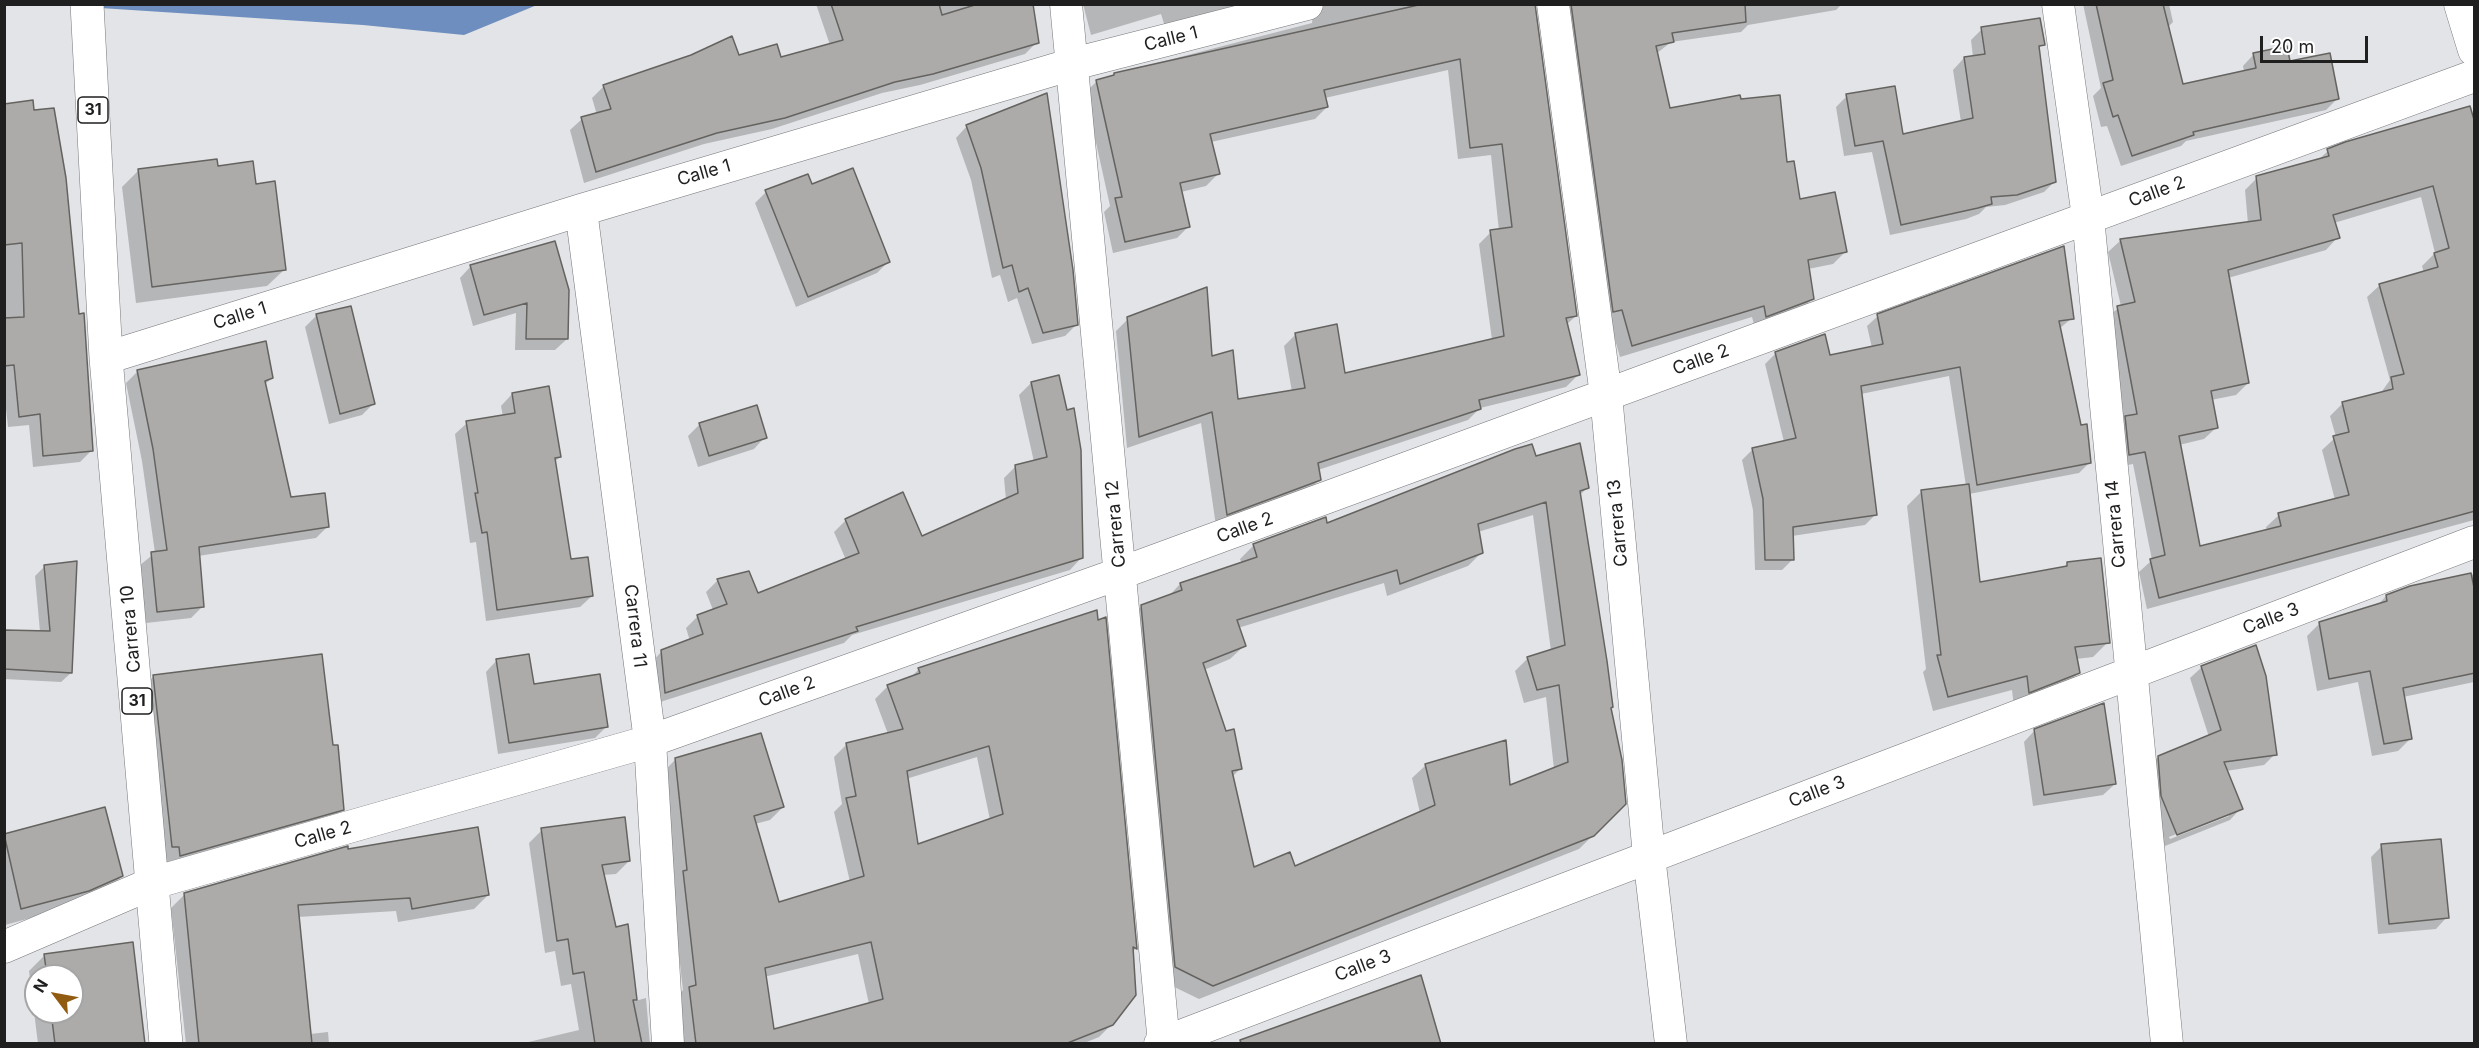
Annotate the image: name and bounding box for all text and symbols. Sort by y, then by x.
street label: Calle 1 [1142,22,1200,56]
scale bar [2263,24,2371,62]
text: 20 m [2271,36,2314,57]
road number: 31 [78,97,108,123]
street label: Calle 1 [675,155,733,191]
street label: Calle 2 [2126,172,2188,212]
street label: Calle 1 [211,298,269,334]
street label: Calle 2 [1670,340,1732,380]
street label: Carrera 13 [1603,478,1633,568]
street label: Carrera 12 [1101,479,1131,569]
street label: Carrera 14 [2101,479,2131,569]
street label: Calle 2 [1214,508,1276,548]
street label: Carrera 11 [619,583,651,669]
street label: Carrera 10 [116,584,146,674]
street label: Calle 3 [2240,598,2302,640]
street label: Calle 2 [756,672,818,712]
road number: 31 [122,688,152,714]
street label: Calle 3 [1786,771,1848,813]
street label: Calle 2 [292,817,354,853]
street label: Calle 3 [1332,945,1394,987]
north arrow [24,964,84,1024]
text: N [29,975,52,996]

